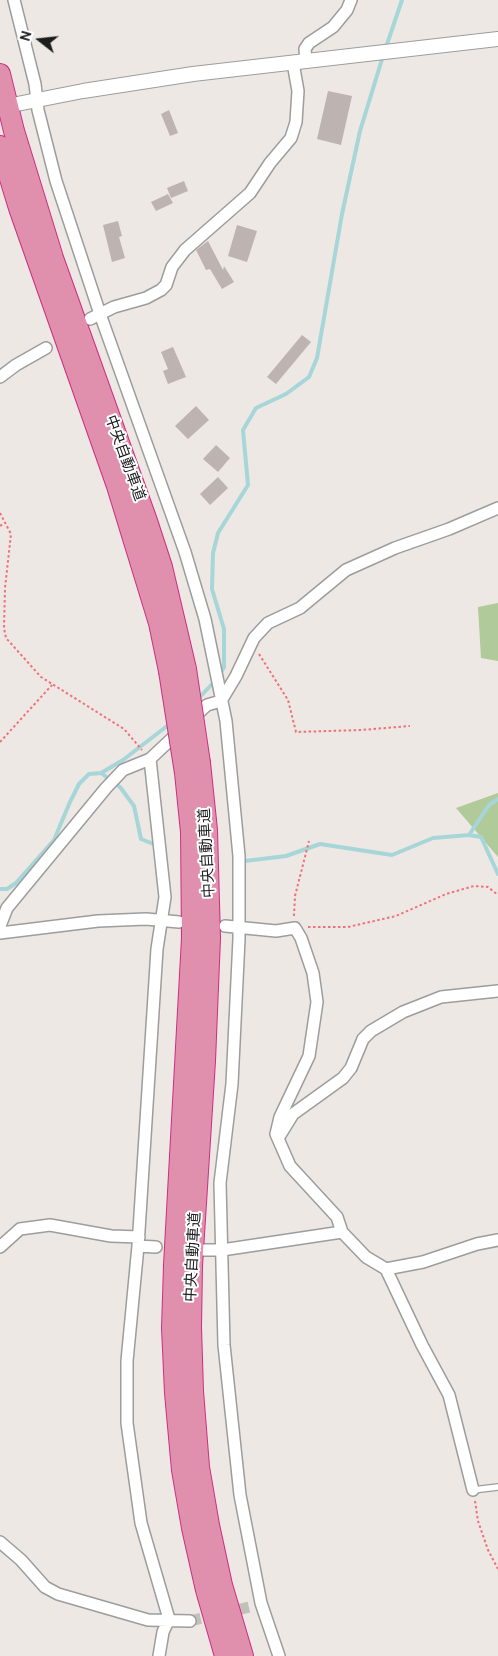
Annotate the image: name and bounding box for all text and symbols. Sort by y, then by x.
north arrow [15,15,65,65]
text: N [16,29,36,43]
street label: 中央自動車道 [101,413,149,503]
street label: 中央自動車道 [196,808,218,898]
street label: 中央自動車道 [182,1212,204,1302]

